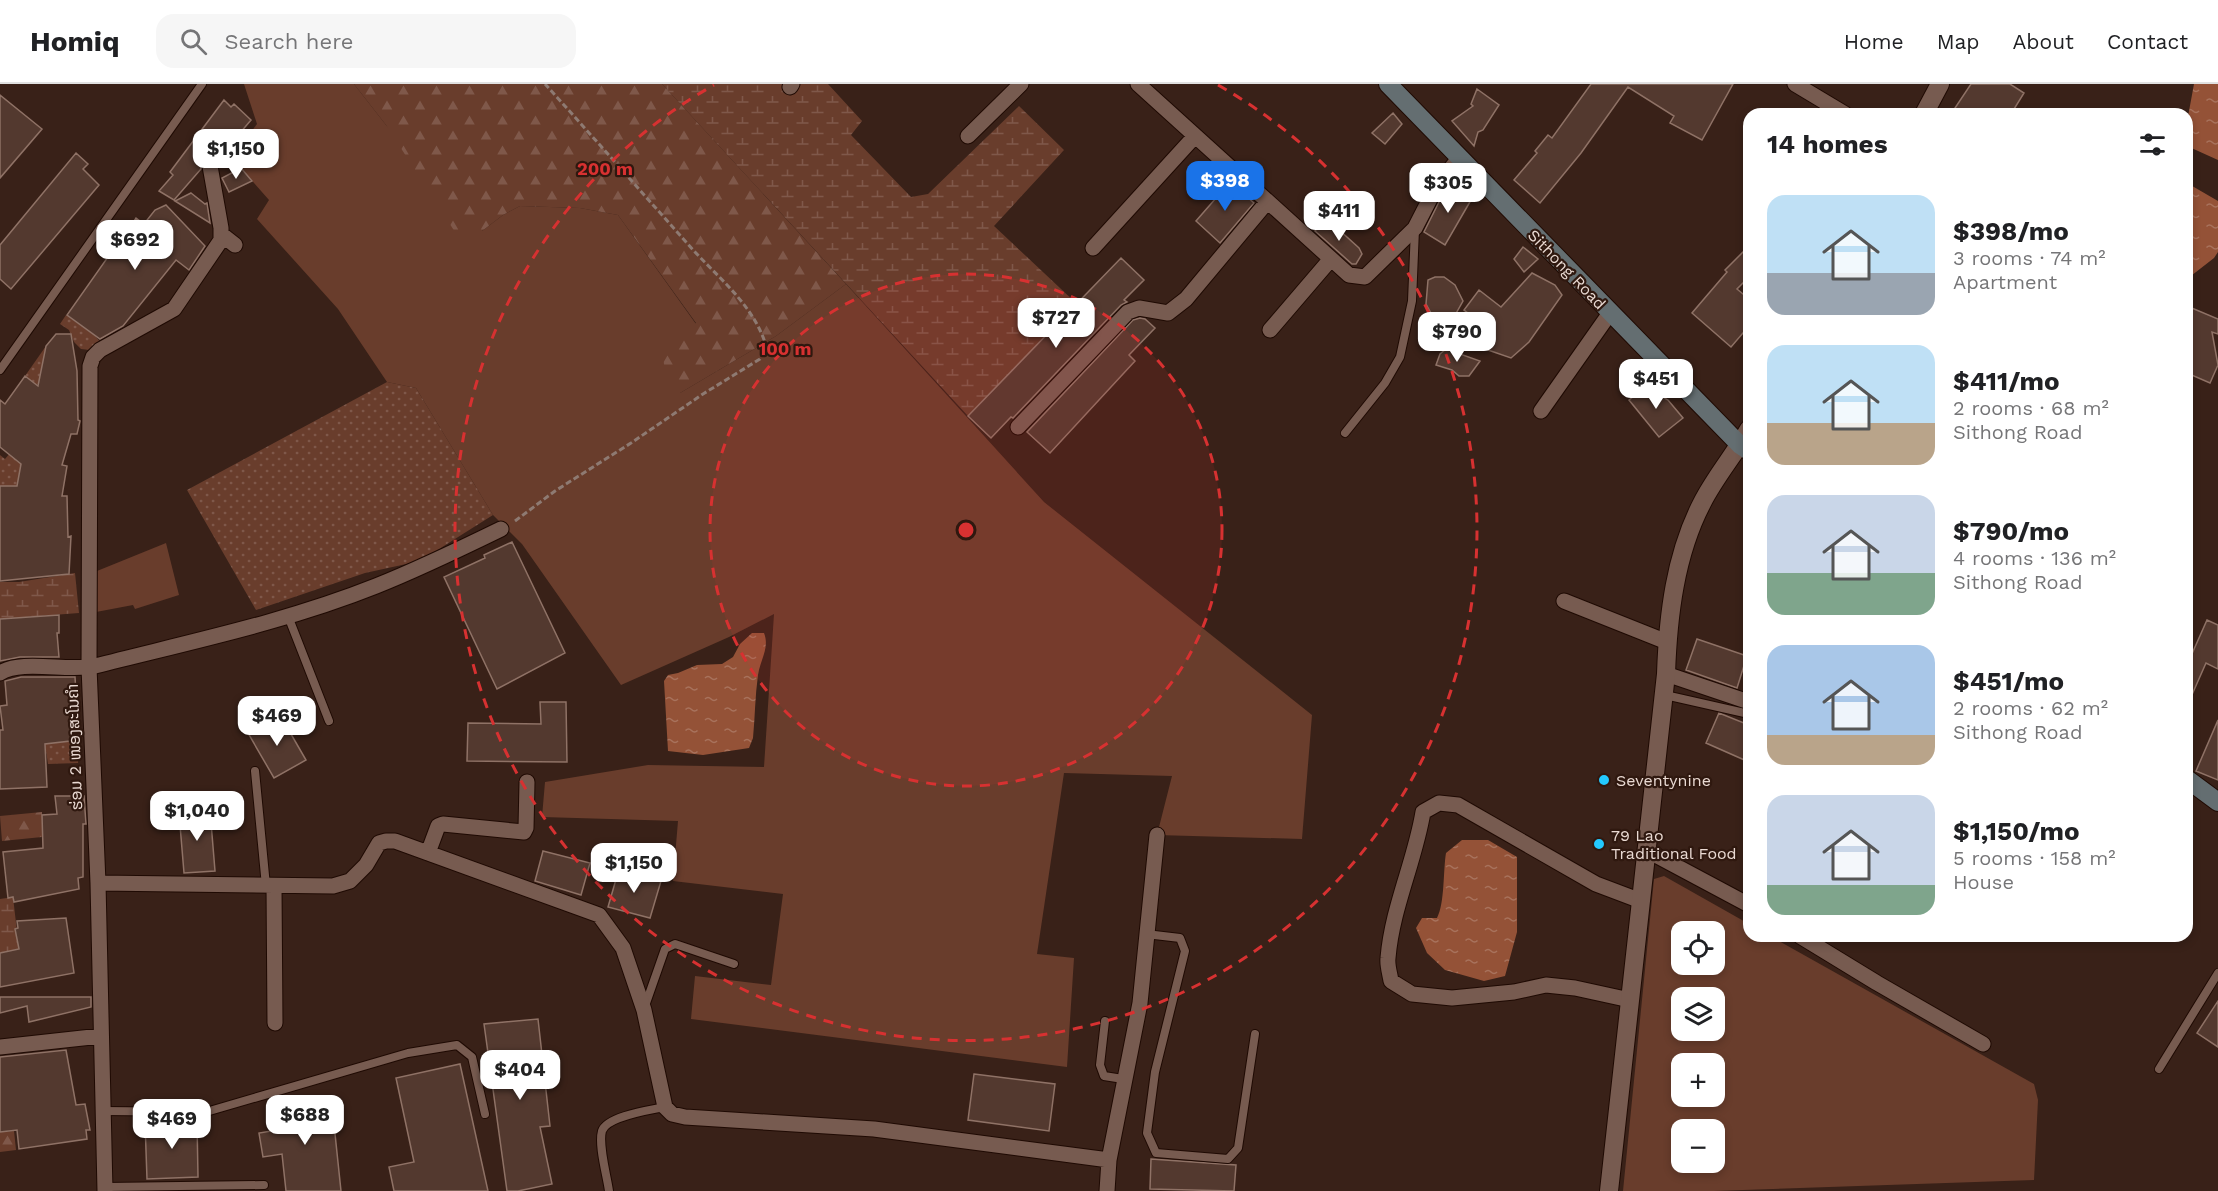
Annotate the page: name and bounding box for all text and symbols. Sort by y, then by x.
search box [156,14,576,68]
text: Homiq [30,25,120,58]
icon: search [177,25,210,58]
text: Search here [225,29,353,54]
text: Home [1844,29,1904,54]
text: Map [1937,29,1980,54]
text: About [2013,29,2074,54]
text: Contact [2107,29,2188,54]
icon: filters [2136,128,2169,161]
pin: $1,150 [187,129,285,180]
text: 14 homes [1767,129,1888,159]
text: $1,150 [207,136,265,160]
text: 200 m [577,158,633,179]
pin: $398 [1189,161,1261,212]
pin: $305 [1412,163,1484,214]
text: $398 [1200,168,1250,192]
text: $305 [1423,170,1473,194]
pin: $411 [1303,191,1375,242]
text: $411 [1318,198,1360,222]
text: $398/mo [1953,216,2069,246]
icon: home [1815,219,1887,291]
pin: $692 [99,220,171,271]
street label: Sithong Road [1524,225,1609,313]
text: $692 [110,227,160,251]
text: 3 rooms · 74 m² [1953,246,2106,270]
text: Apartment [1953,270,2057,294]
pin: $727 [1020,298,1092,349]
text: $727 [1032,305,1080,329]
pin: $790 [1421,312,1493,363]
text: $790 [1432,319,1482,343]
text: 100 m [758,338,812,359]
pin: $451 [1620,359,1692,410]
text: $451 [1633,366,1679,390]
text: $411/mo [1953,366,2060,396]
icon: home [1815,369,1887,441]
text: 2 rooms · 68 m² [1953,396,2109,420]
text: Sithong Road [1953,420,2082,444]
text: $790/mo [1953,516,2069,546]
icon: home [1815,519,1887,591]
centre of rings [956,520,976,540]
text: 4 rooms · 136 m² [1953,546,2116,570]
text: Sithong Road [1953,570,2082,594]
text: $451/mo [1953,666,2064,696]
icon: home [1815,669,1887,741]
street label: ຮ່ອມ 2 ໜອງສະໂນຄໍາ [63,683,86,811]
pin: $469 [241,696,313,747]
text: 2 rooms · 62 m² [1953,696,2108,720]
text: $469 [252,703,302,727]
text: Sithong Road [1953,720,2082,744]
place label: Seventynine [1616,771,1711,790]
marker: Seventynine [1597,773,1611,787]
pin: $1,040 [148,791,246,842]
text: $1,040 [164,798,230,822]
text: $1,150/mo [1953,816,2080,846]
icon: home [1815,819,1887,891]
place label: 79 Lao Traditional Food [1611,826,1737,863]
marker: 79 Lao Traditional Food [1592,837,1606,851]
pin: $1,150 [585,843,683,894]
text: 5 rooms · 158 m² [1953,846,2116,870]
text: $1,150 [605,850,663,874]
text: House [1953,870,2014,894]
map controls [1671,921,1725,1173]
button: locate [1671,921,1725,975]
button: layers [1671,987,1725,1041]
pin: $404 [484,1050,556,1101]
button: + [1671,1053,1725,1107]
text: $404 [494,1057,546,1081]
pin: $688 [269,1095,341,1146]
pin: $469 [136,1099,208,1150]
text: $688 [280,1102,330,1126]
text: $469 [147,1106,197,1130]
button: − [1671,1119,1725,1173]

